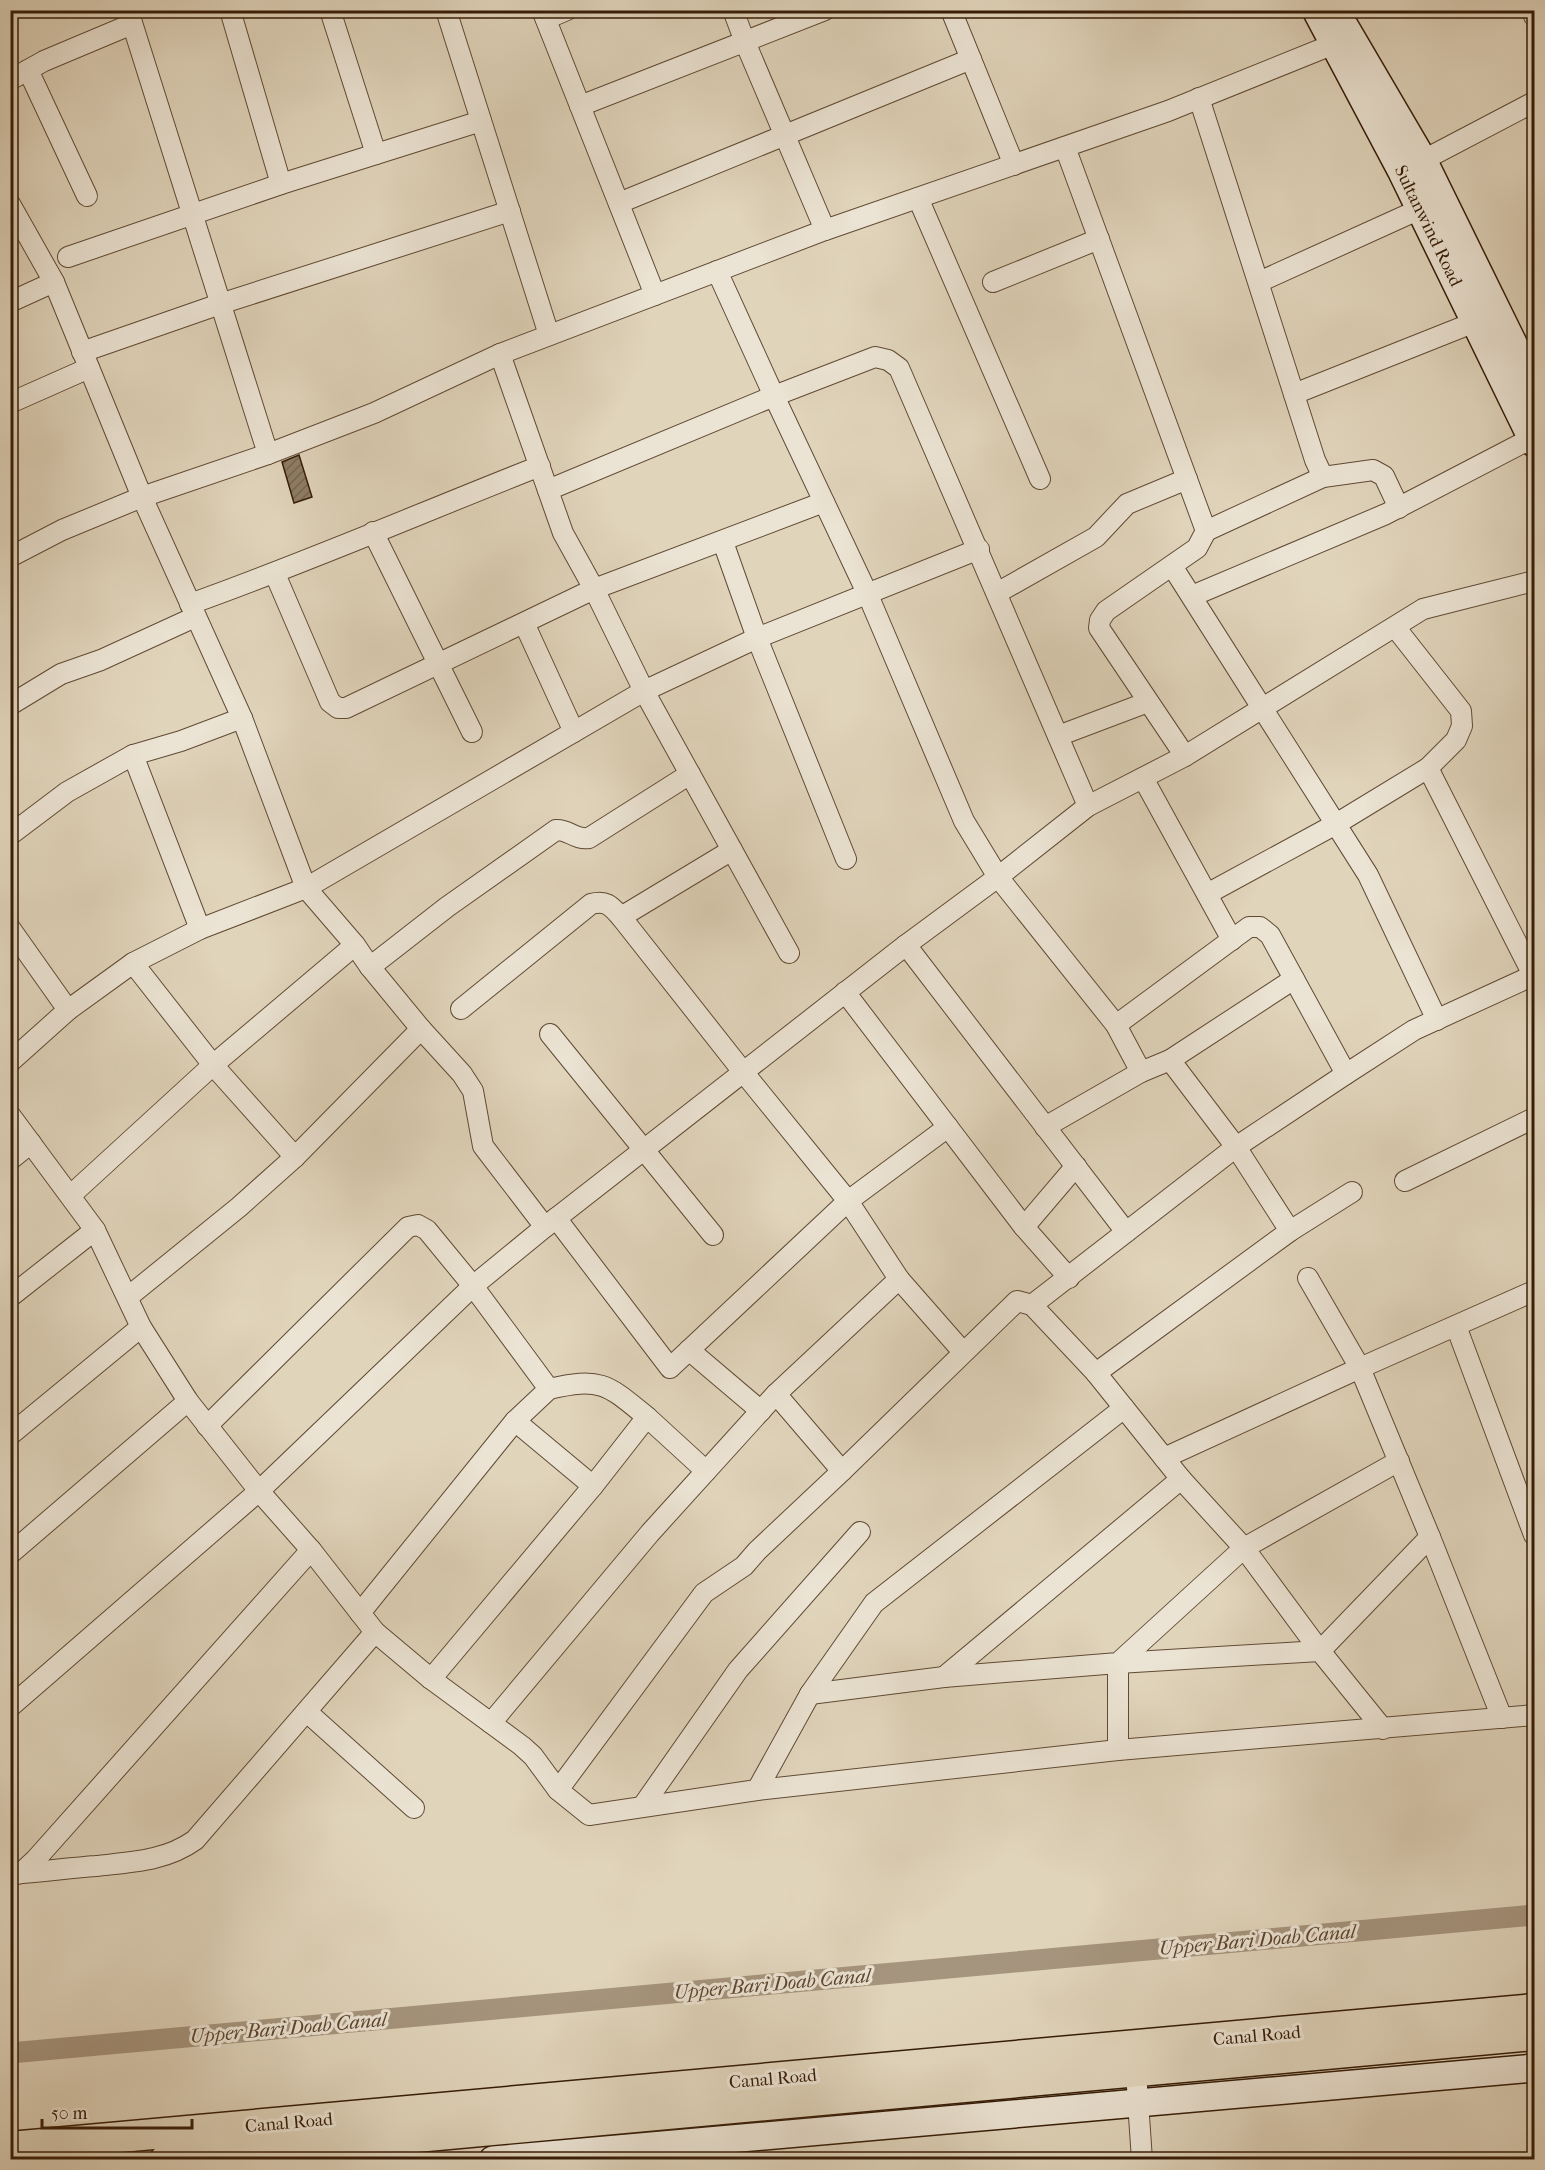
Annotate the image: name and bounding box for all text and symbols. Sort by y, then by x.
street label: Sultanwind Road [1390,162,1466,290]
water label: Upper Bari Doab Canal [1158,1920,1359,1960]
water label: Upper Bari Doab Canal [673,1964,874,2004]
water label: Upper Bari Doab Canal [189,2008,390,2048]
street label: Canal Road [1212,2022,1302,2050]
street label: Canal Road [728,2065,818,2093]
scale bar [42,2092,192,2130]
text: 50 m [51,2103,88,2124]
street label: Canal Road [244,2109,334,2137]

